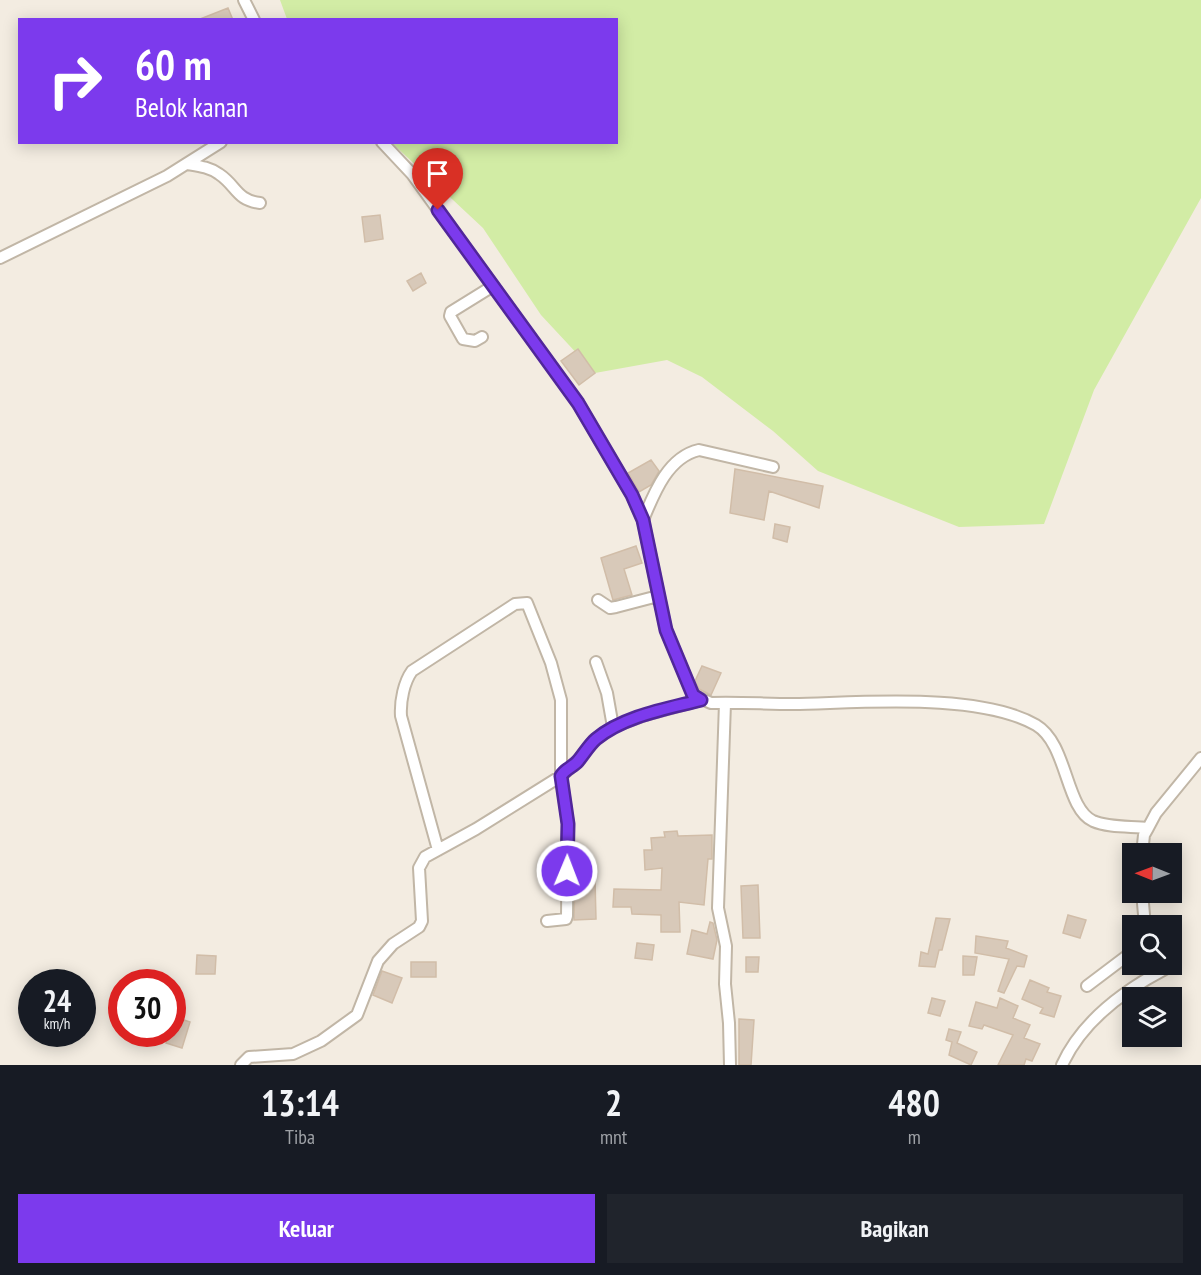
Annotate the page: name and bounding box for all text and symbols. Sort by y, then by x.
text: 60 m [135,37,212,92]
icon: right [36,42,114,120]
text: Belok kanan [135,90,248,124]
pin [412,148,463,210]
icon: arrive [421,157,454,190]
position arrow [535,839,599,903]
north arrow [1122,843,1182,903]
map controls [1122,843,1182,1047]
button: search [1122,915,1182,975]
speed limit sign: 30 [108,969,186,1047]
text: 24 [43,981,71,1020]
button: layers [1122,987,1182,1047]
text: km/h [44,1014,70,1033]
text: 13:14 [261,1079,339,1126]
text: 2 [605,1079,622,1126]
text: 480 [888,1079,940,1126]
text: Tiba [285,1124,315,1150]
text: mnt [600,1124,627,1150]
text: m [908,1124,921,1150]
button: Keluar [18,1194,595,1263]
button: Bagikan [607,1194,1183,1263]

